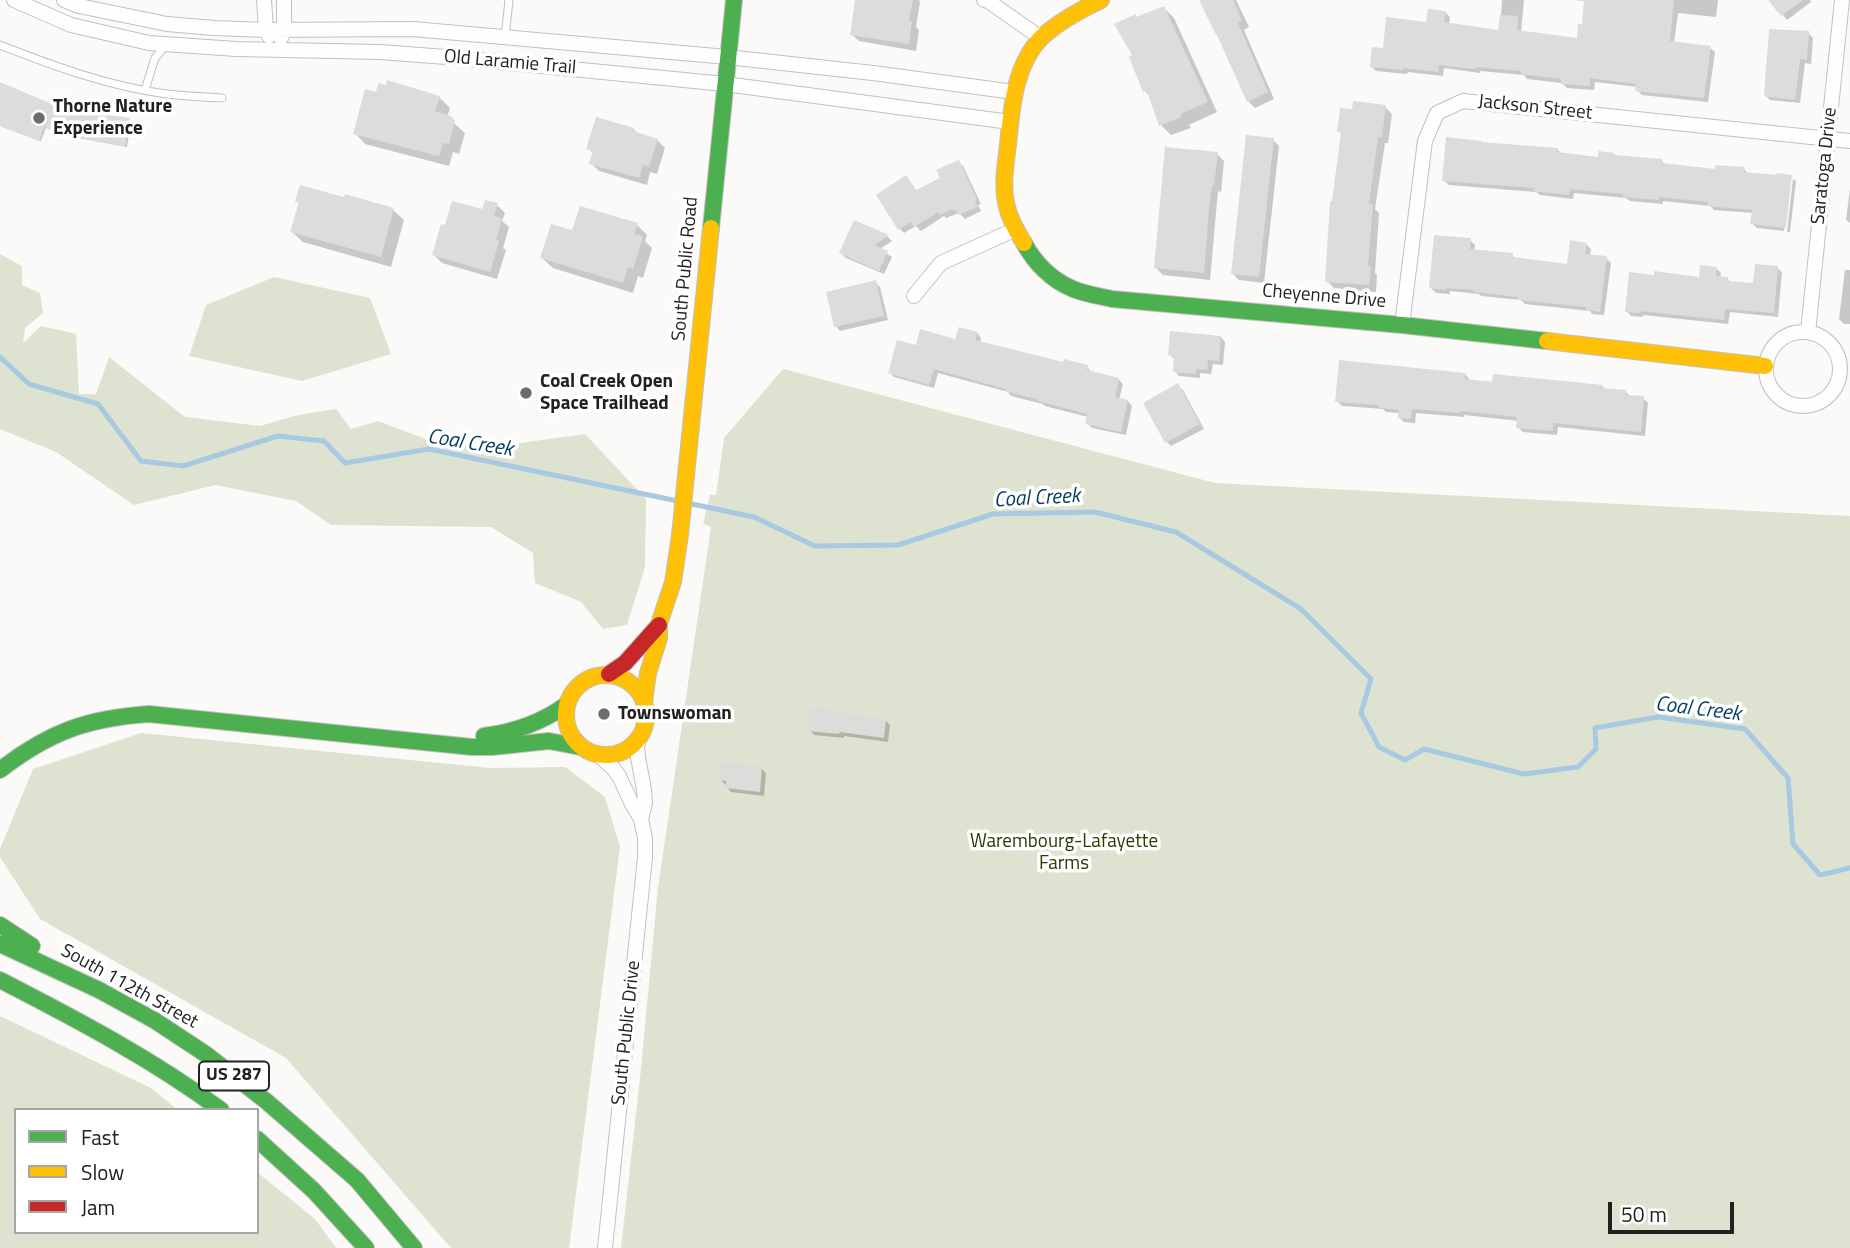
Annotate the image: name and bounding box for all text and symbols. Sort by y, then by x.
street label: Old Laramie Trail [443,46,577,80]
street label: Jackson Street [1477,91,1593,125]
place label: Thorne Nature Experience [53,96,172,140]
street label: Saratoga Drive [1808,106,1842,226]
marker: Thorne Nature Experience [31,110,47,126]
street label: South Public Road [668,196,704,342]
street label: Cheyenne Drive [1261,280,1387,314]
place label: Coal Creek Open Space Trailhead [540,371,673,415]
marker: Coal Creek Open Space Trailhead [518,385,534,401]
water label: Coal Creek [426,425,514,463]
water label: Coal Creek [993,484,1081,514]
water label: Coal Creek [1654,692,1742,728]
place label: Townswoman [618,703,732,725]
marker: Townswoman [596,706,612,722]
park label: Warembourg-Lafayette Farms [970,831,1158,875]
street label: South 112th Street [56,940,202,1034]
street label: South Public Drive [608,960,646,1106]
road number: US 287 [199,1062,269,1091]
legend [14,1108,259,1234]
text: Fast [81,1121,119,1153]
text: Slow [81,1156,124,1188]
scale bar [1612,1188,1738,1232]
text: Jam [81,1191,115,1223]
text: 50 m [1621,1198,1667,1230]

